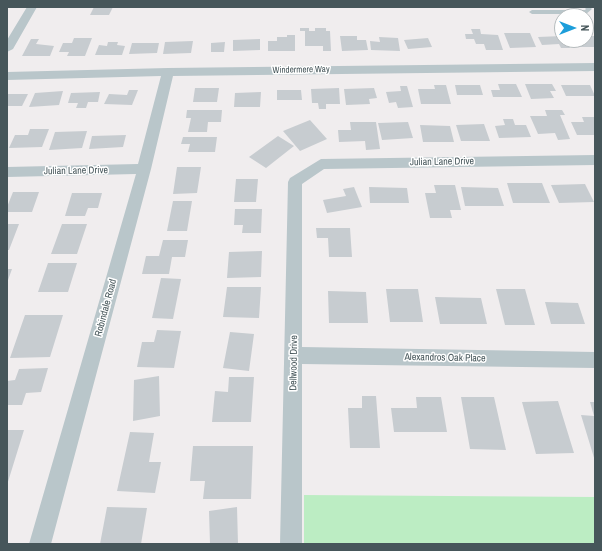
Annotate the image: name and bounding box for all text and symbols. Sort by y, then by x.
north arrow [554,8,594,48]
text: N [578,25,592,31]
street label: Windermere Way [272,64,330,76]
street label: Julian Lane Drive [410,155,474,169]
street label: Julian Lane Drive [44,164,108,178]
street label: Robindale Road [93,278,119,338]
street label: Dellwood Drive [288,335,300,391]
street label: Alexandros Oak Place [404,351,486,365]

